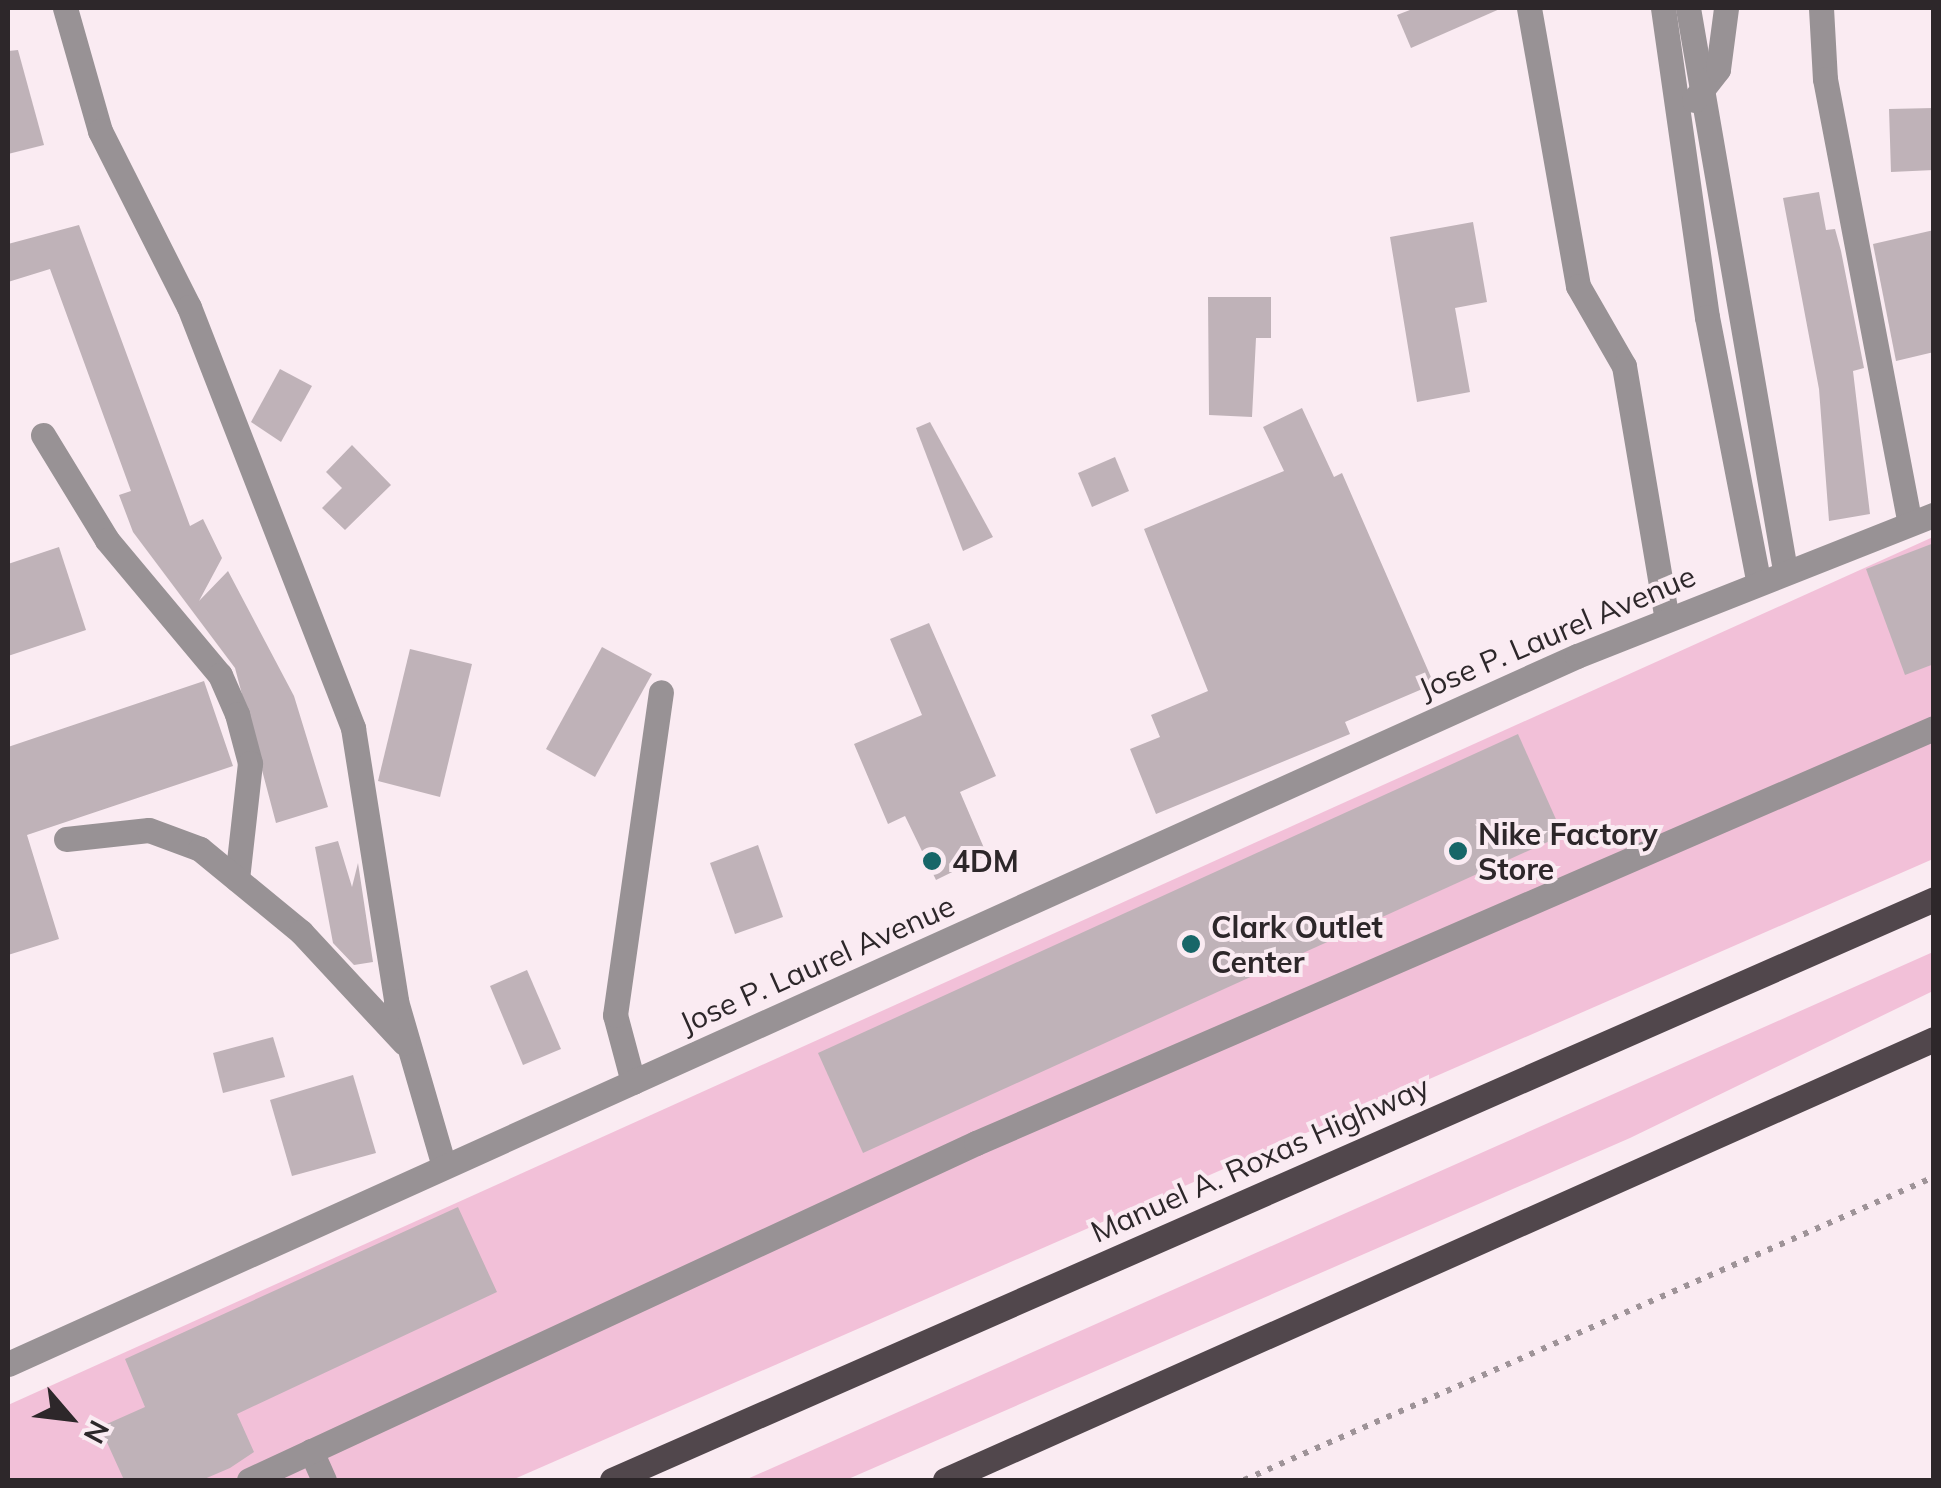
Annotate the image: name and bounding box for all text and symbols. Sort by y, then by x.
street label: Jose P. Laurel Avenue [1413,557,1701,707]
place label: Nike Factory Store [1478,816,1658,886]
marker: Nike Factory Store [1447,840,1469,862]
place label: 4DM [952,843,1019,879]
marker: 4DM [921,850,943,872]
street label: Jose P. Laurel Avenue [674,887,960,1041]
place label: Clark Outlet Center [1211,909,1383,980]
marker: Clark Outlet Center [1180,933,1202,955]
street label: Manuel A. Roxas Highway [1085,1068,1435,1250]
north arrow [20,1368,120,1468]
text: N [77,1415,117,1450]

